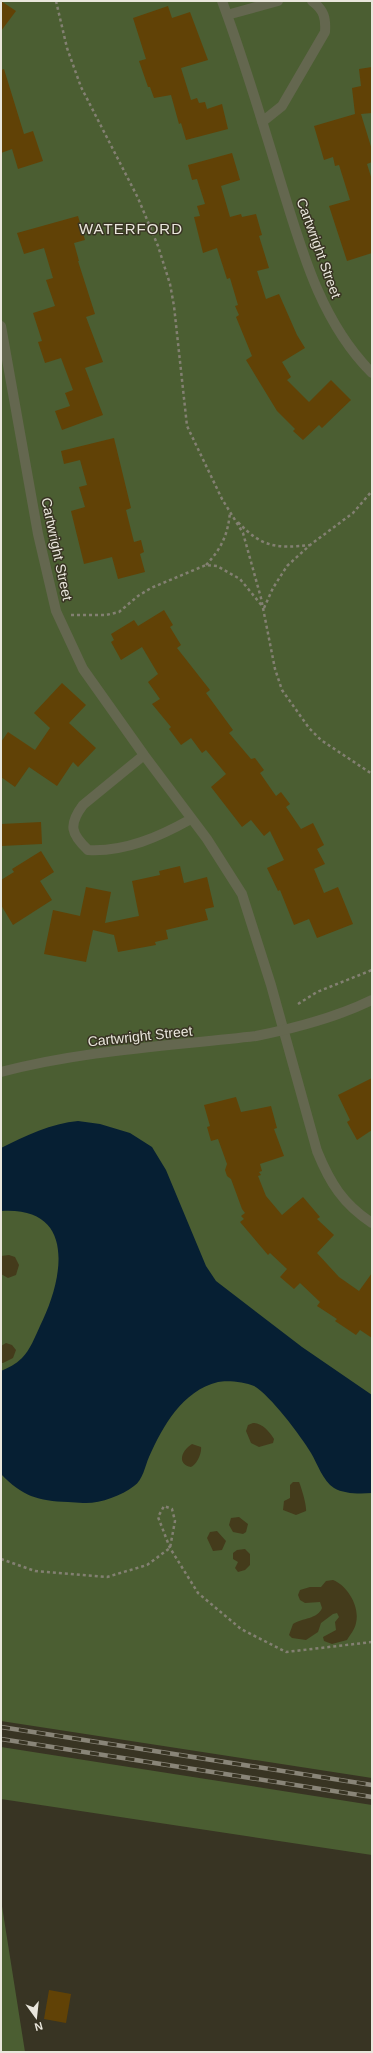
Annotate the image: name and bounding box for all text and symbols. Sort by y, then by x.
street label: Cartwright Street [294,196,345,300]
district label: WATERFORD [79,220,183,237]
street label: Cartwright Street [38,496,76,602]
street label: Cartwright Street [87,1023,193,1049]
north arrow [16,1997,56,2037]
text: N [33,2020,44,2033]

